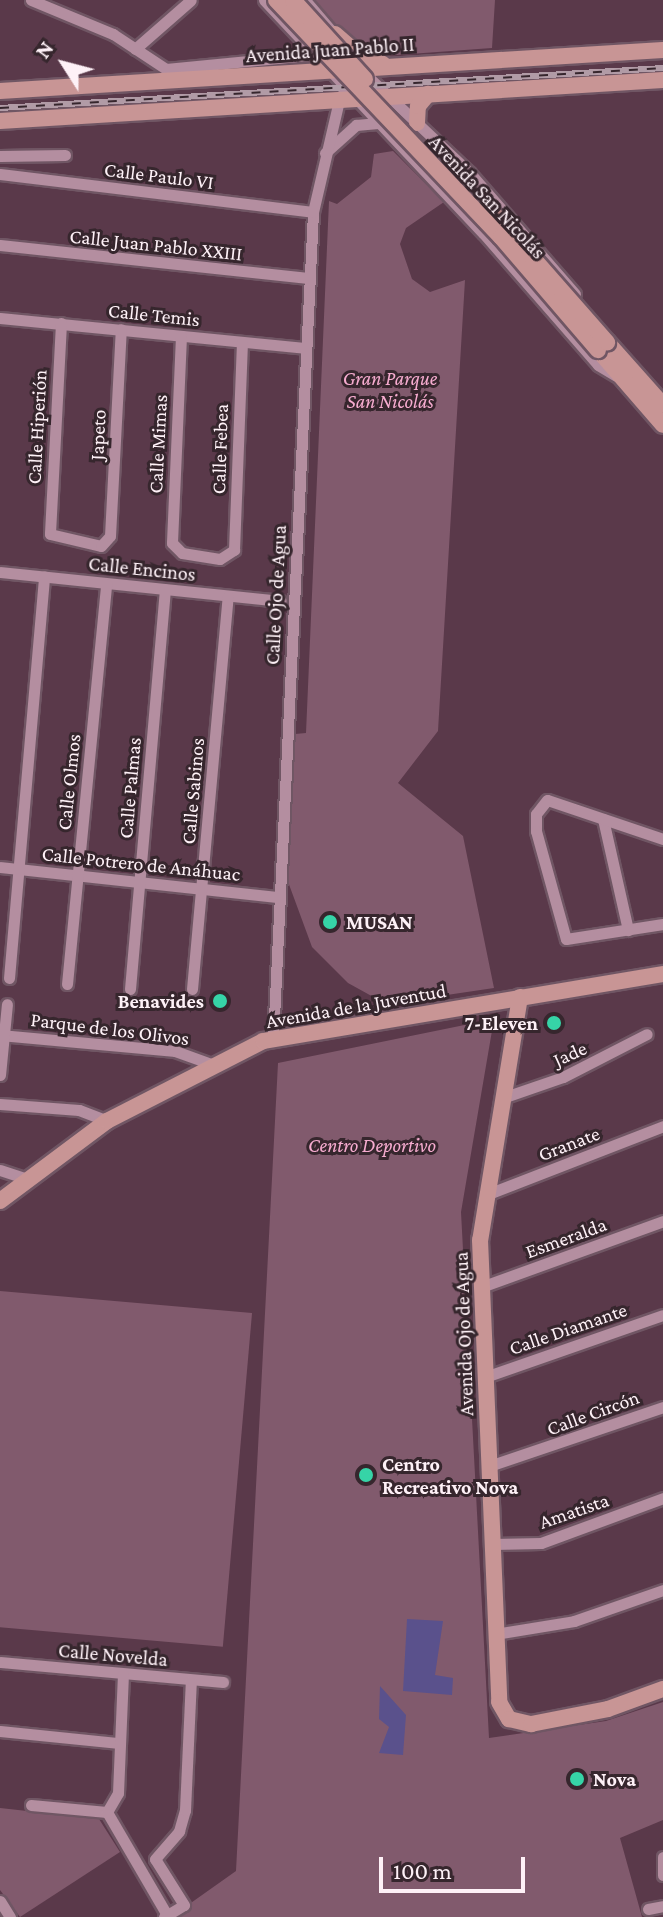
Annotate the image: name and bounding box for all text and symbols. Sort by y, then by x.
north arrow [24,24,104,104]
street label: Avenida Juan Pablo II [245,32,415,68]
text: N [30,36,59,63]
street label: Avenida San Nicolás [424,130,550,264]
street label: Calle Paulo VI [103,157,215,195]
street label: Calle Juan Pablo XXIII [68,224,244,266]
street label: Calle Temis [107,298,201,332]
park label: Gran Parque San Nicolás [343,366,437,413]
street label: Calle Hiperión [22,369,52,485]
street label: Calle Mimas [143,394,173,494]
street label: Calle Febea [206,403,234,495]
street label: Japeto [85,409,111,461]
street label: Calle Ojo de Agua [260,525,292,665]
street label: Calle Encinos [87,551,197,587]
street label: Calle Olmos [52,733,86,831]
street label: Calle Palmas [114,736,146,840]
street label: Calle Sabinos [176,737,210,845]
street label: Calle Potrero de Anáhuac [41,842,241,886]
place label: MUSAN [346,910,413,934]
marker: MUSAN [321,913,339,931]
street label: Avenida de la Juventud [264,978,448,1034]
place label: Benavides [118,989,204,1013]
marker: Benavides [211,992,229,1010]
street label: Parque de los Olivos [29,1007,191,1051]
place label: 7-Eleven [465,1011,538,1035]
marker: 7-Eleven [545,1014,563,1032]
street label: Jade [549,1036,591,1072]
street label: Granate [535,1121,603,1167]
park label: Centro Deportivo [308,1133,436,1157]
street label: Esmeralda [522,1212,610,1264]
street label: Avenida Ojo de Agua [449,1252,479,1416]
street label: Calle Diamante [506,1298,630,1360]
street label: Calle Circón [544,1385,642,1441]
place label: Centro Recreativo Nova [382,1452,518,1499]
marker: Centro Recreativo Nova [357,1466,375,1484]
street label: Amatista [536,1488,612,1534]
street label: Calle Novelda [57,1638,169,1672]
place label: Nova [593,1767,636,1791]
marker: Nova [568,1770,586,1788]
scale bar [383,1841,529,1891]
text: 100 m [393,1857,452,1884]

